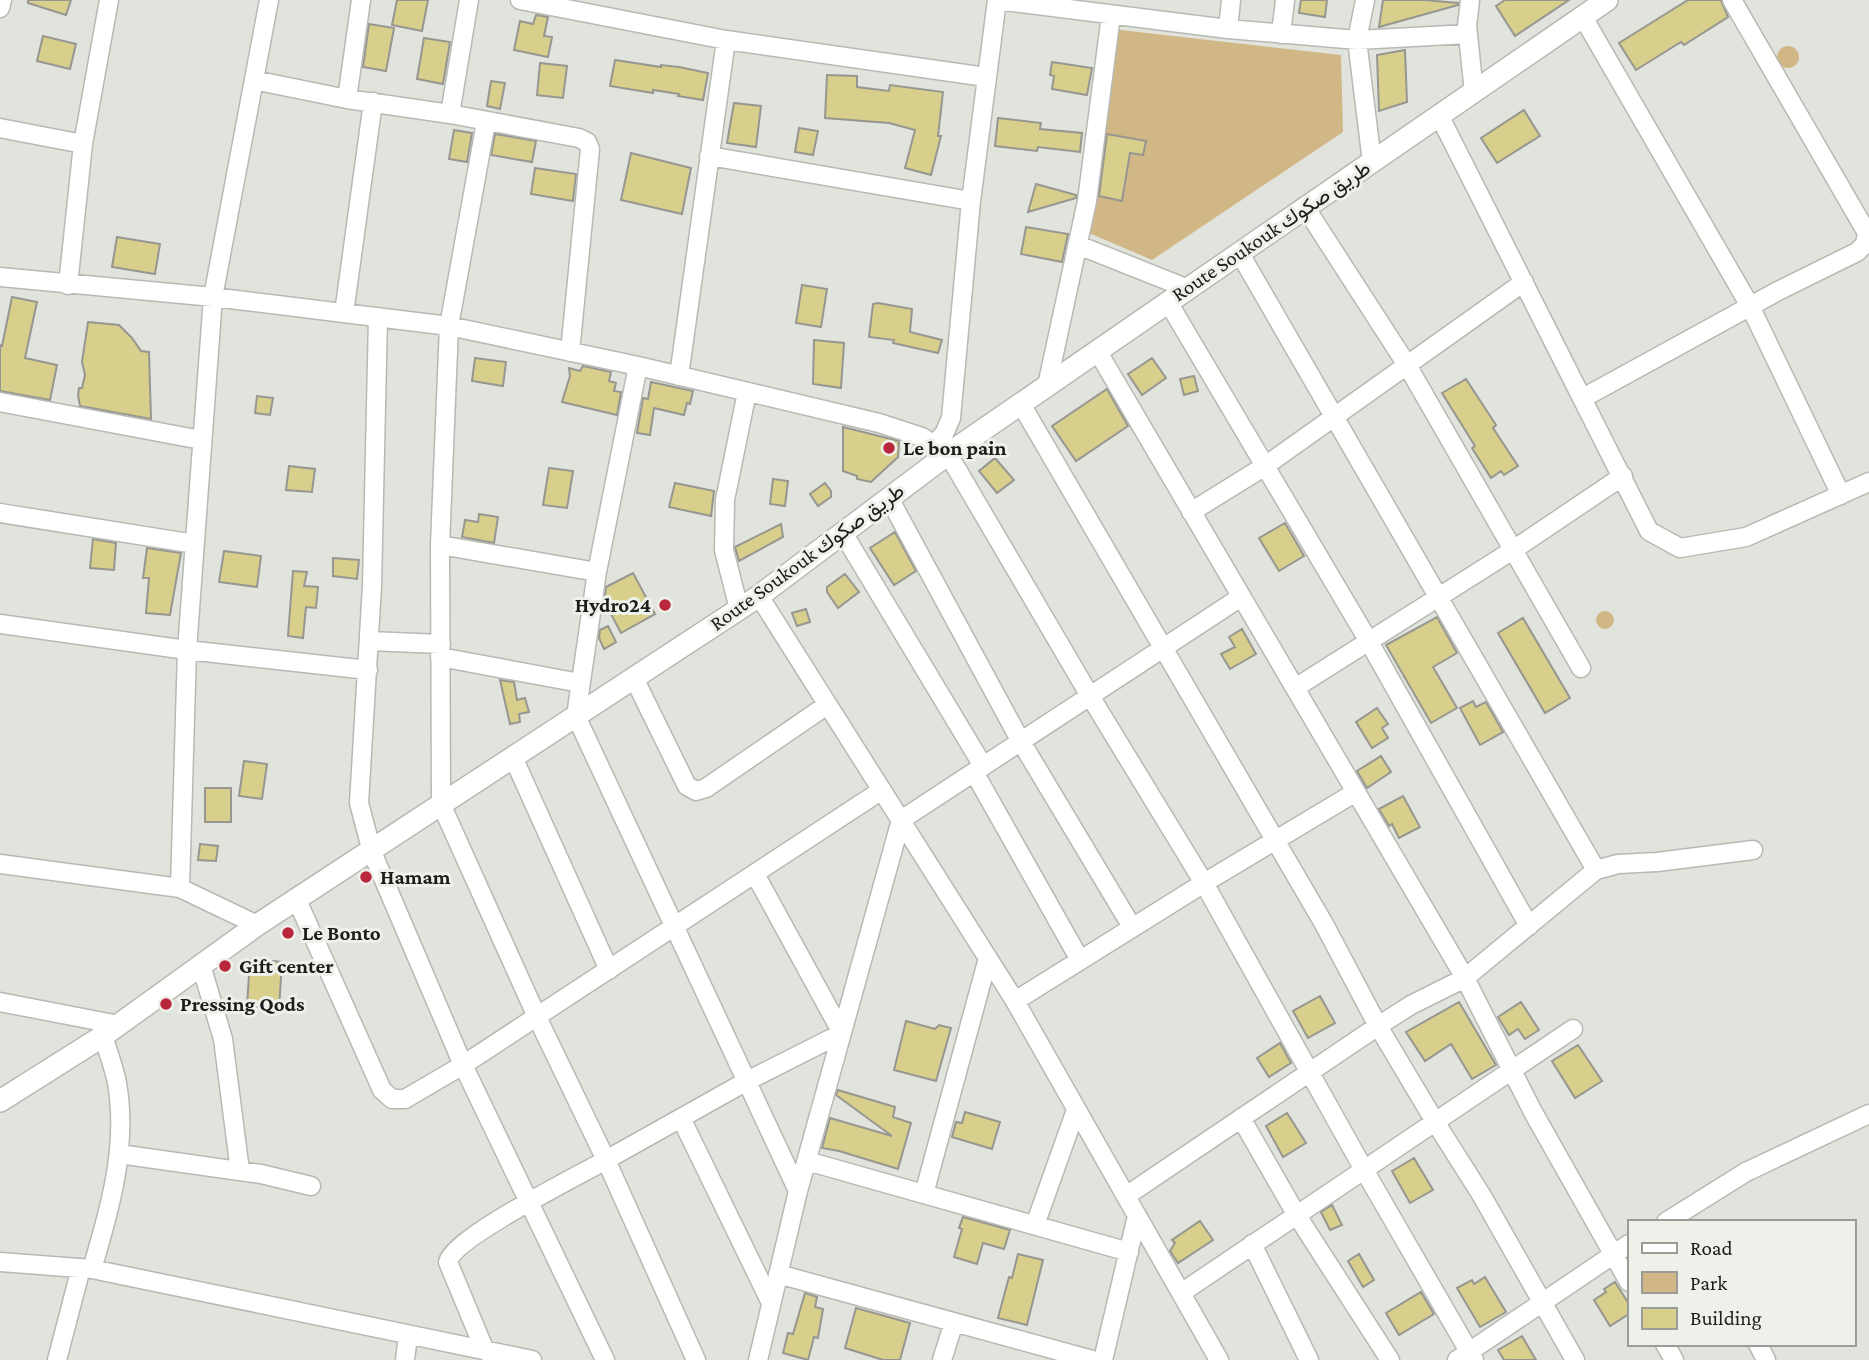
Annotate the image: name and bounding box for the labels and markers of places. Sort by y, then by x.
place label: Le bon pain [903,436,1007,460]
marker: Le bon pain [881,440,897,456]
place label: Hydro24 [575,593,651,617]
marker: Hydro24 [657,597,673,613]
place label: Hamam [380,865,451,889]
marker: Hamam [358,869,374,885]
place label: Le Bonto [302,921,381,945]
marker: Le Bonto [280,925,296,941]
place label: Gift center [239,954,334,978]
marker: Gift center [217,958,233,974]
place label: Pressing Qods [180,992,305,1016]
marker: Pressing Qods [158,996,174,1012]

